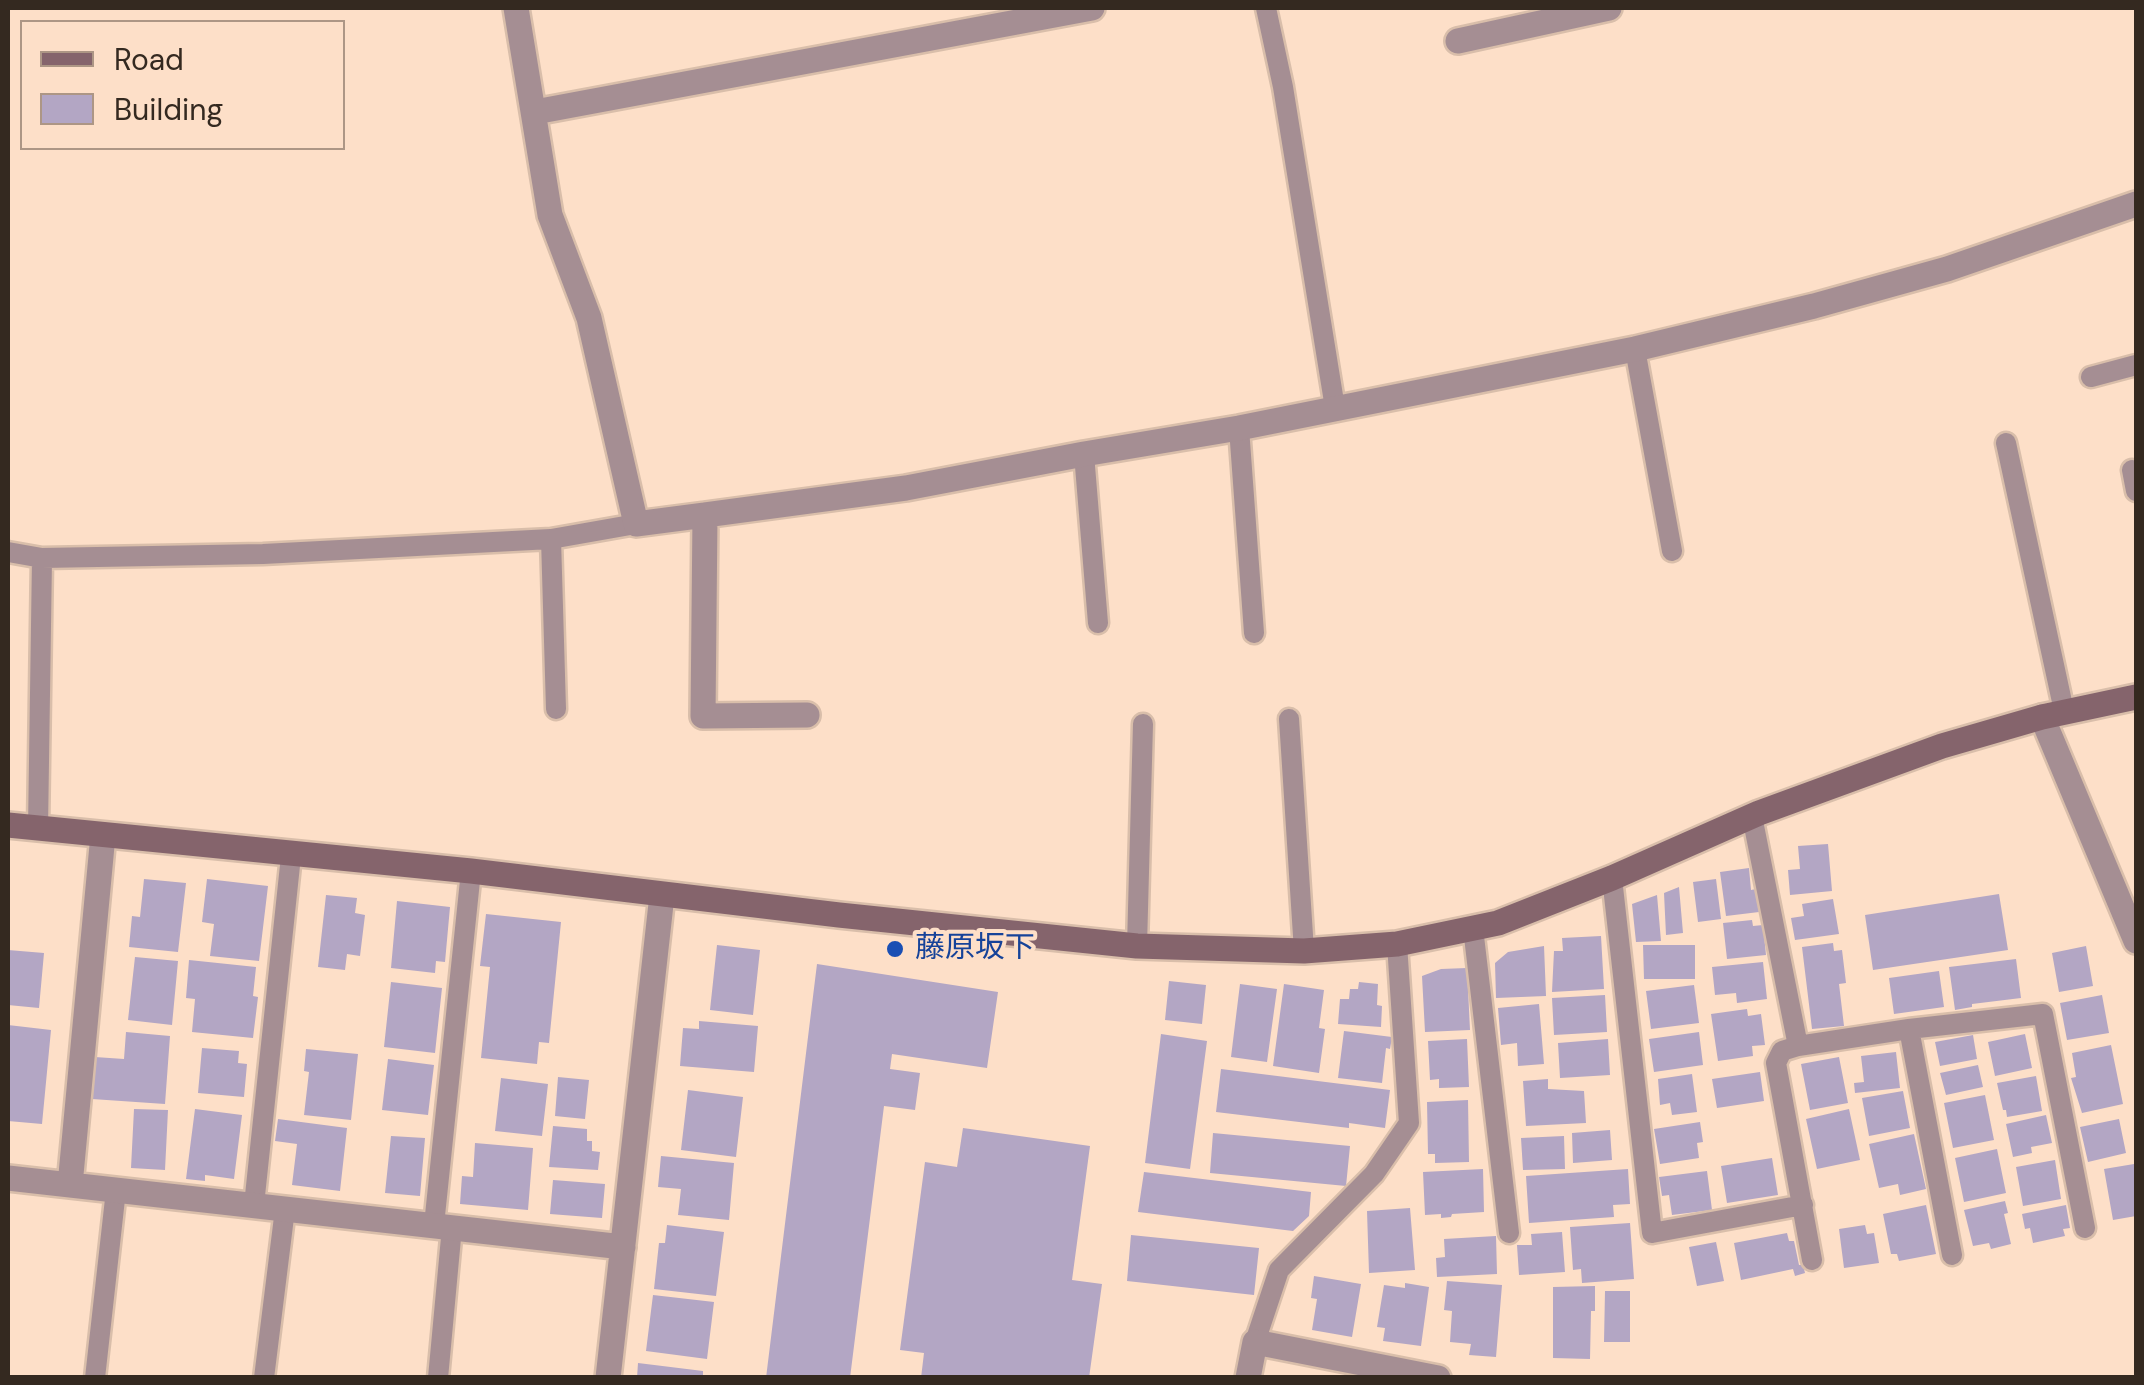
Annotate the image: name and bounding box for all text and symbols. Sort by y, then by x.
legend [20,20,345,150]
text: Road [114,40,184,79]
text: Building [114,90,223,129]
place label: 藤原坂下 [915,931,1035,967]
marker: 藤原坂下 [884,938,906,960]

